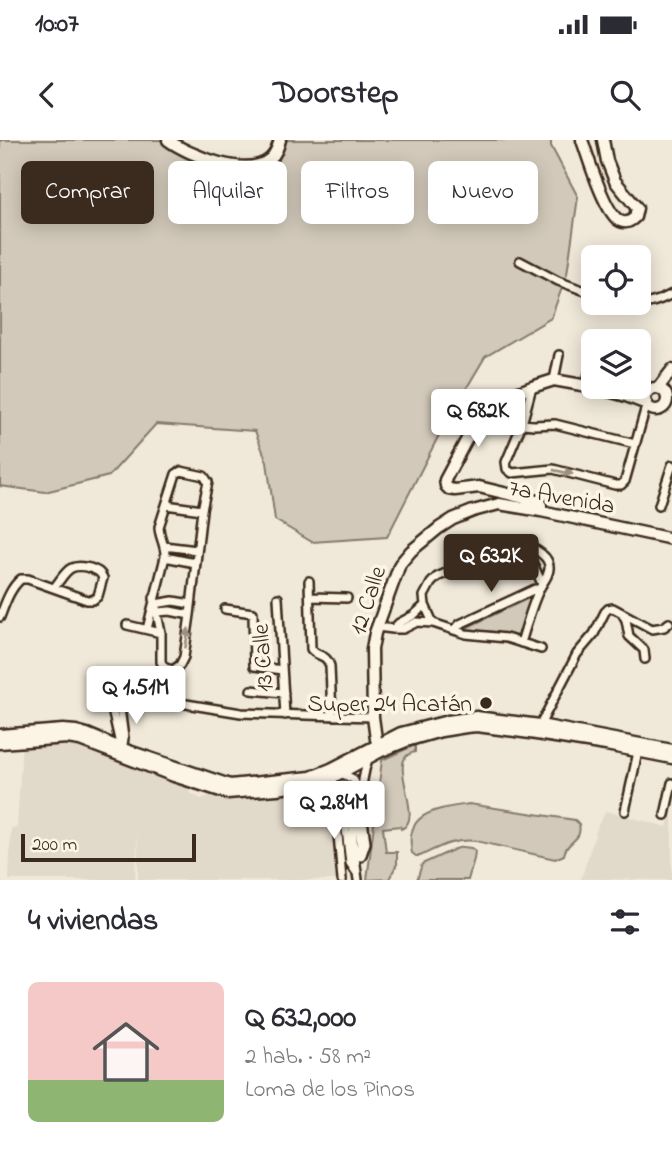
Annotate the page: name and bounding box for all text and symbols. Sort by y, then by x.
text: 10:07 [35,6,79,44]
text: Doorstep [273,71,399,118]
icon: back [28,76,66,114]
icon: search [606,76,644,114]
chip: Comprar [21,161,154,224]
chip: Alquilar [168,161,287,224]
chip: Filtros [301,161,414,224]
chip: Nuevo [428,161,538,224]
map controls [581,245,651,399]
button: locate [581,245,651,315]
button: layers [581,329,651,399]
pin: Q 682K [421,390,535,449]
text: Q 682K [447,395,509,428]
one-way arrow [552,466,574,477]
street label: 7a Avenida [506,472,617,525]
pin: Q 632K [434,534,548,594]
text: Q 632K [460,540,522,573]
street label: 12 Calle [342,562,397,640]
street label: 13 Calle [245,622,284,693]
one-way arrow [182,627,193,649]
pin: Q 1.51M [71,666,201,726]
text: Q 1.51M [103,672,169,705]
place label: Super 24 Acatán [307,688,472,723]
marker: Super 24 Acatán [478,695,494,711]
pin: Q 2.84M [269,782,399,841]
text: Q 2.84M [300,787,368,820]
scale bar [21,831,196,863]
text: 200 m [32,832,77,859]
text: 4 viviendas [28,900,158,944]
icon: filters [606,903,644,941]
text: Q 632,000 [245,997,356,1041]
icon: home [84,1010,168,1094]
text: 2 hab. · 58 m² [245,1041,371,1074]
text: Loma de los Pinos [245,1074,415,1107]

